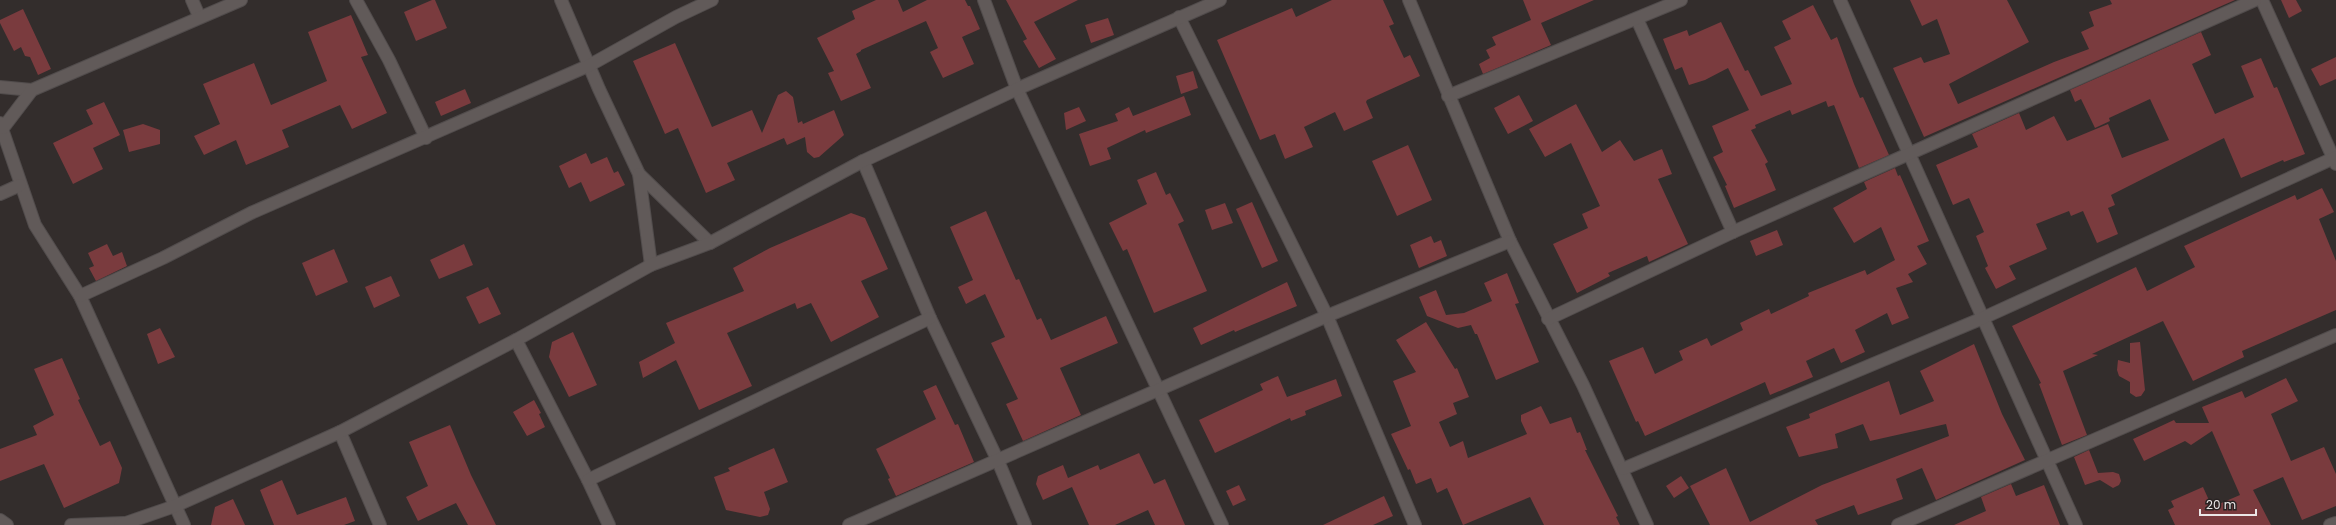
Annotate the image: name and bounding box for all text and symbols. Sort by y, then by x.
scale bar [2200,491,2256,517]
text: 20 m [2206,496,2236,513]

